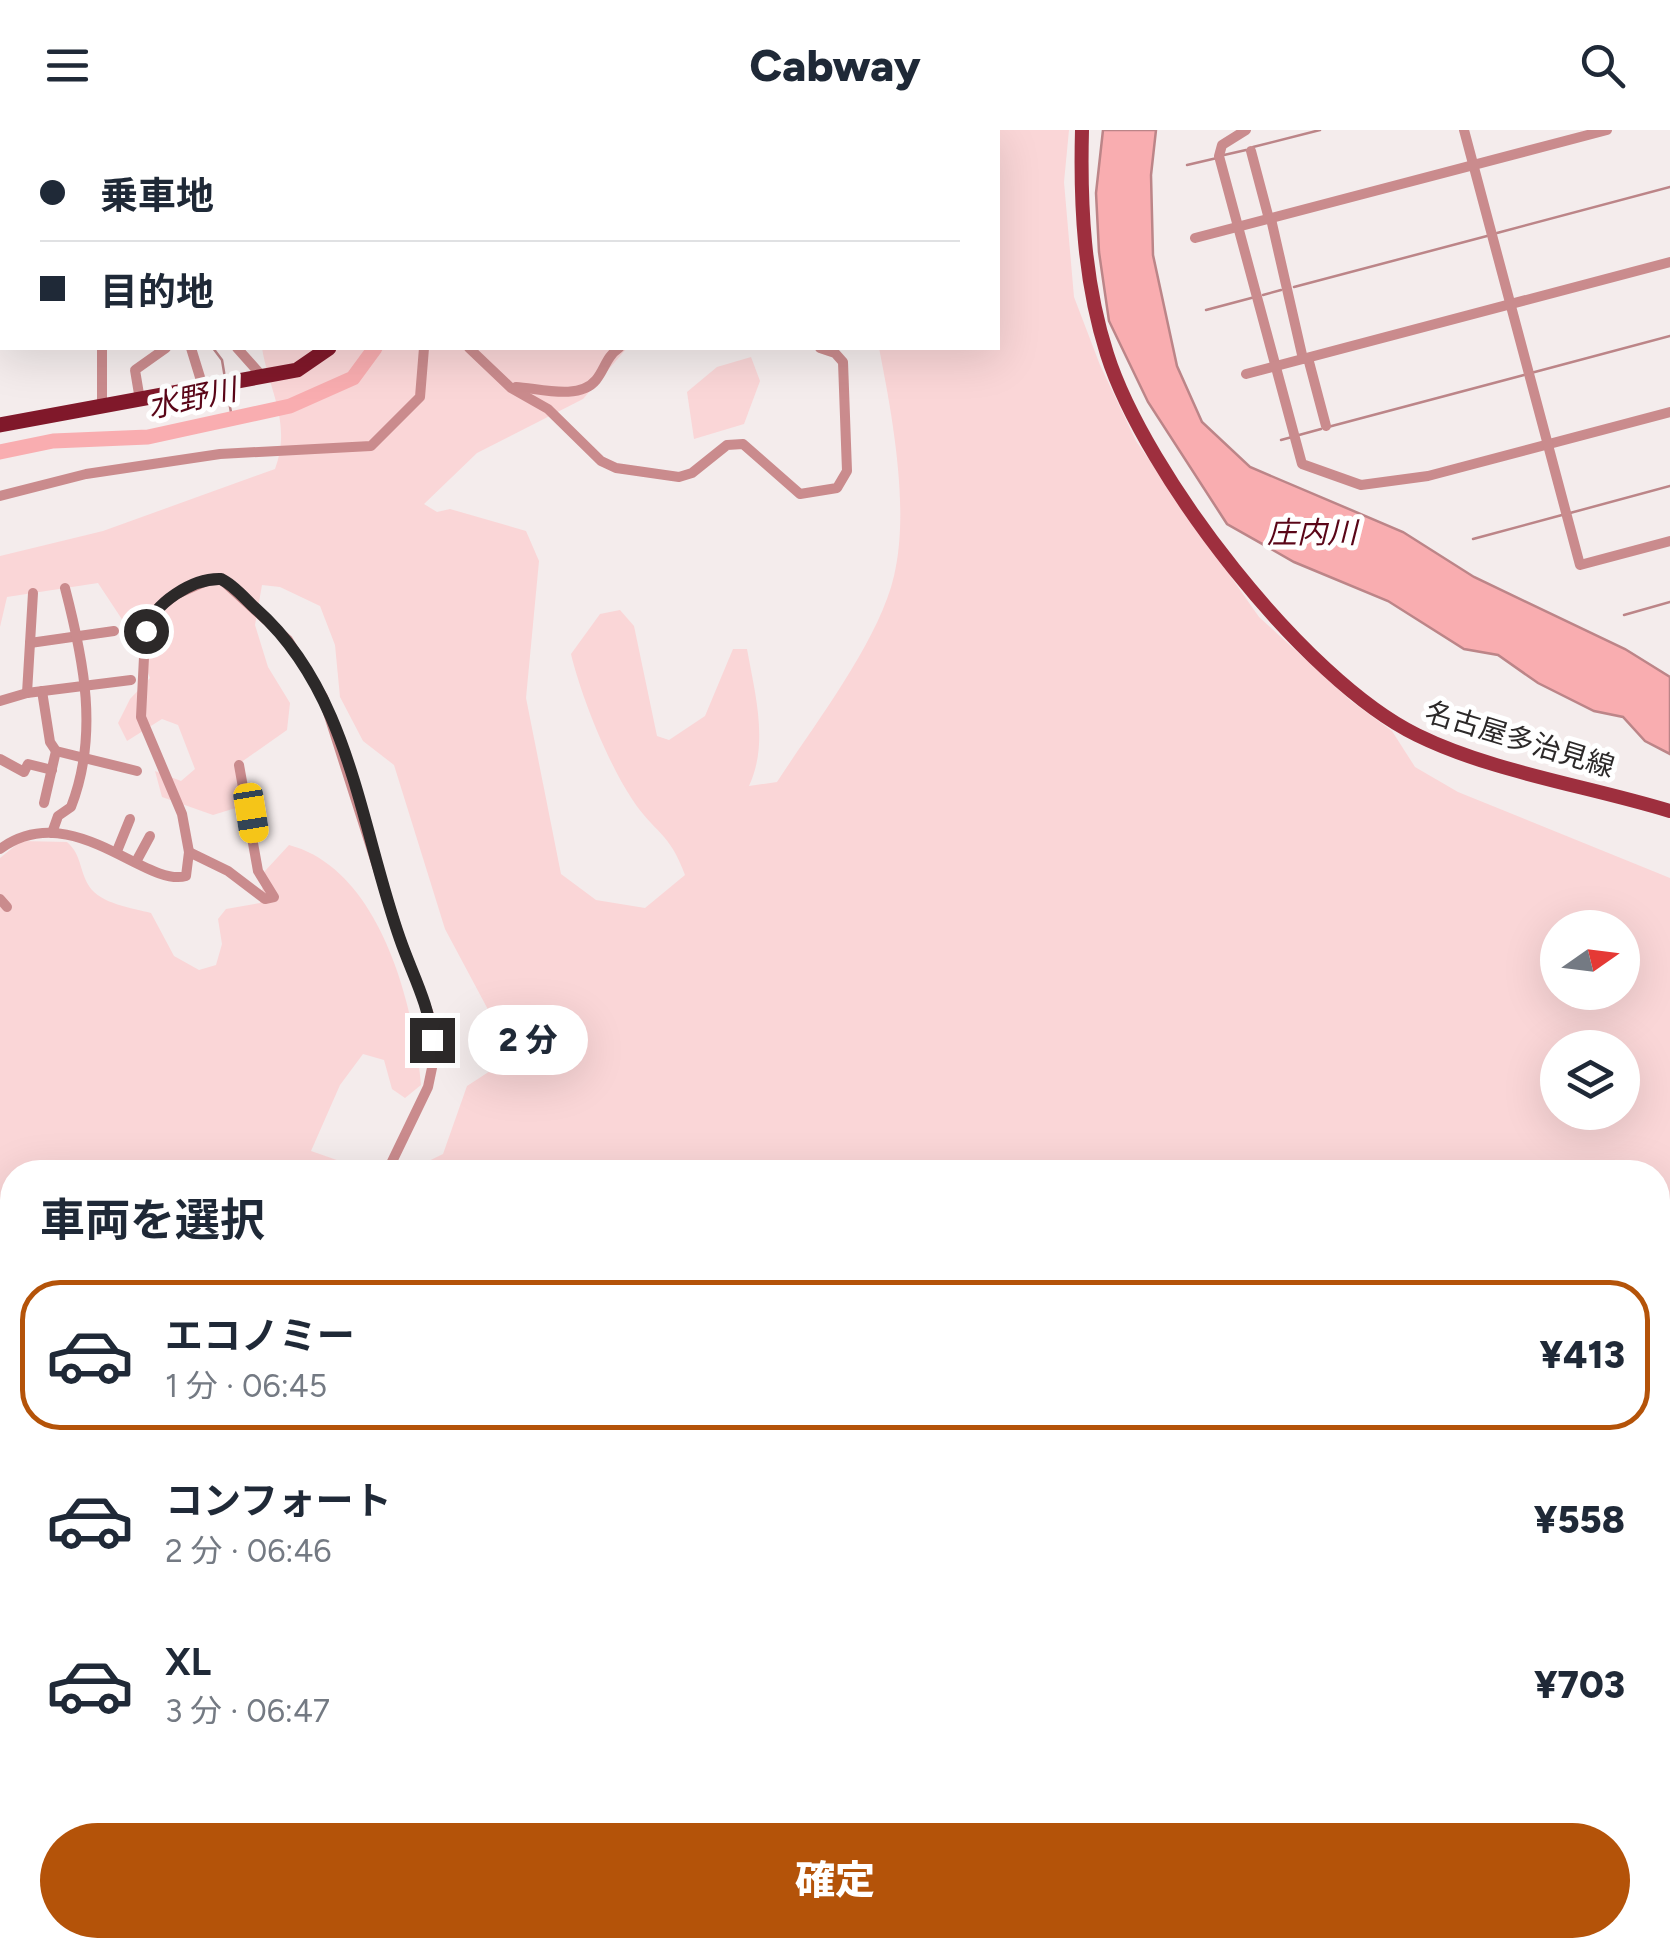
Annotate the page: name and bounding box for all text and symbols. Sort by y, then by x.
icon: menu [40,38,95,93]
text: Cabway [749,38,921,92]
icon: search [1575,38,1630,93]
text: 乗車地 [100,173,214,219]
text: 目的地 [100,269,214,315]
water label: 水野川 [144,370,243,425]
water label: 庄内川 [1267,514,1360,551]
route start [124,609,169,654]
street label: 名古屋多治見線 [1421,694,1619,784]
car [231,781,271,845]
north arrow [1540,910,1640,1010]
map controls [1540,910,1640,1130]
callout: 2 分 [467,1005,587,1075]
route end [410,1018,455,1063]
text: 2 分 [499,1021,557,1059]
button: layers [1540,1030,1640,1130]
text: 車両を選択 [40,1193,265,1247]
icon: car [45,1310,135,1400]
text: エコノミー [165,1313,355,1359]
text: ¥413 [1540,1332,1625,1378]
text: 1 分 · 06:45 [165,1367,327,1405]
icon: car [45,1475,135,1565]
text: コンフォート [165,1478,392,1524]
text: ¥558 [1534,1497,1625,1543]
text: 2 分 · 06:46 [165,1532,331,1570]
text: XL [165,1639,211,1685]
icon: car [45,1640,135,1730]
text: ¥703 [1534,1662,1625,1708]
text: 3 分 · 06:47 [165,1692,330,1730]
button: 確定 [40,1823,1630,1938]

